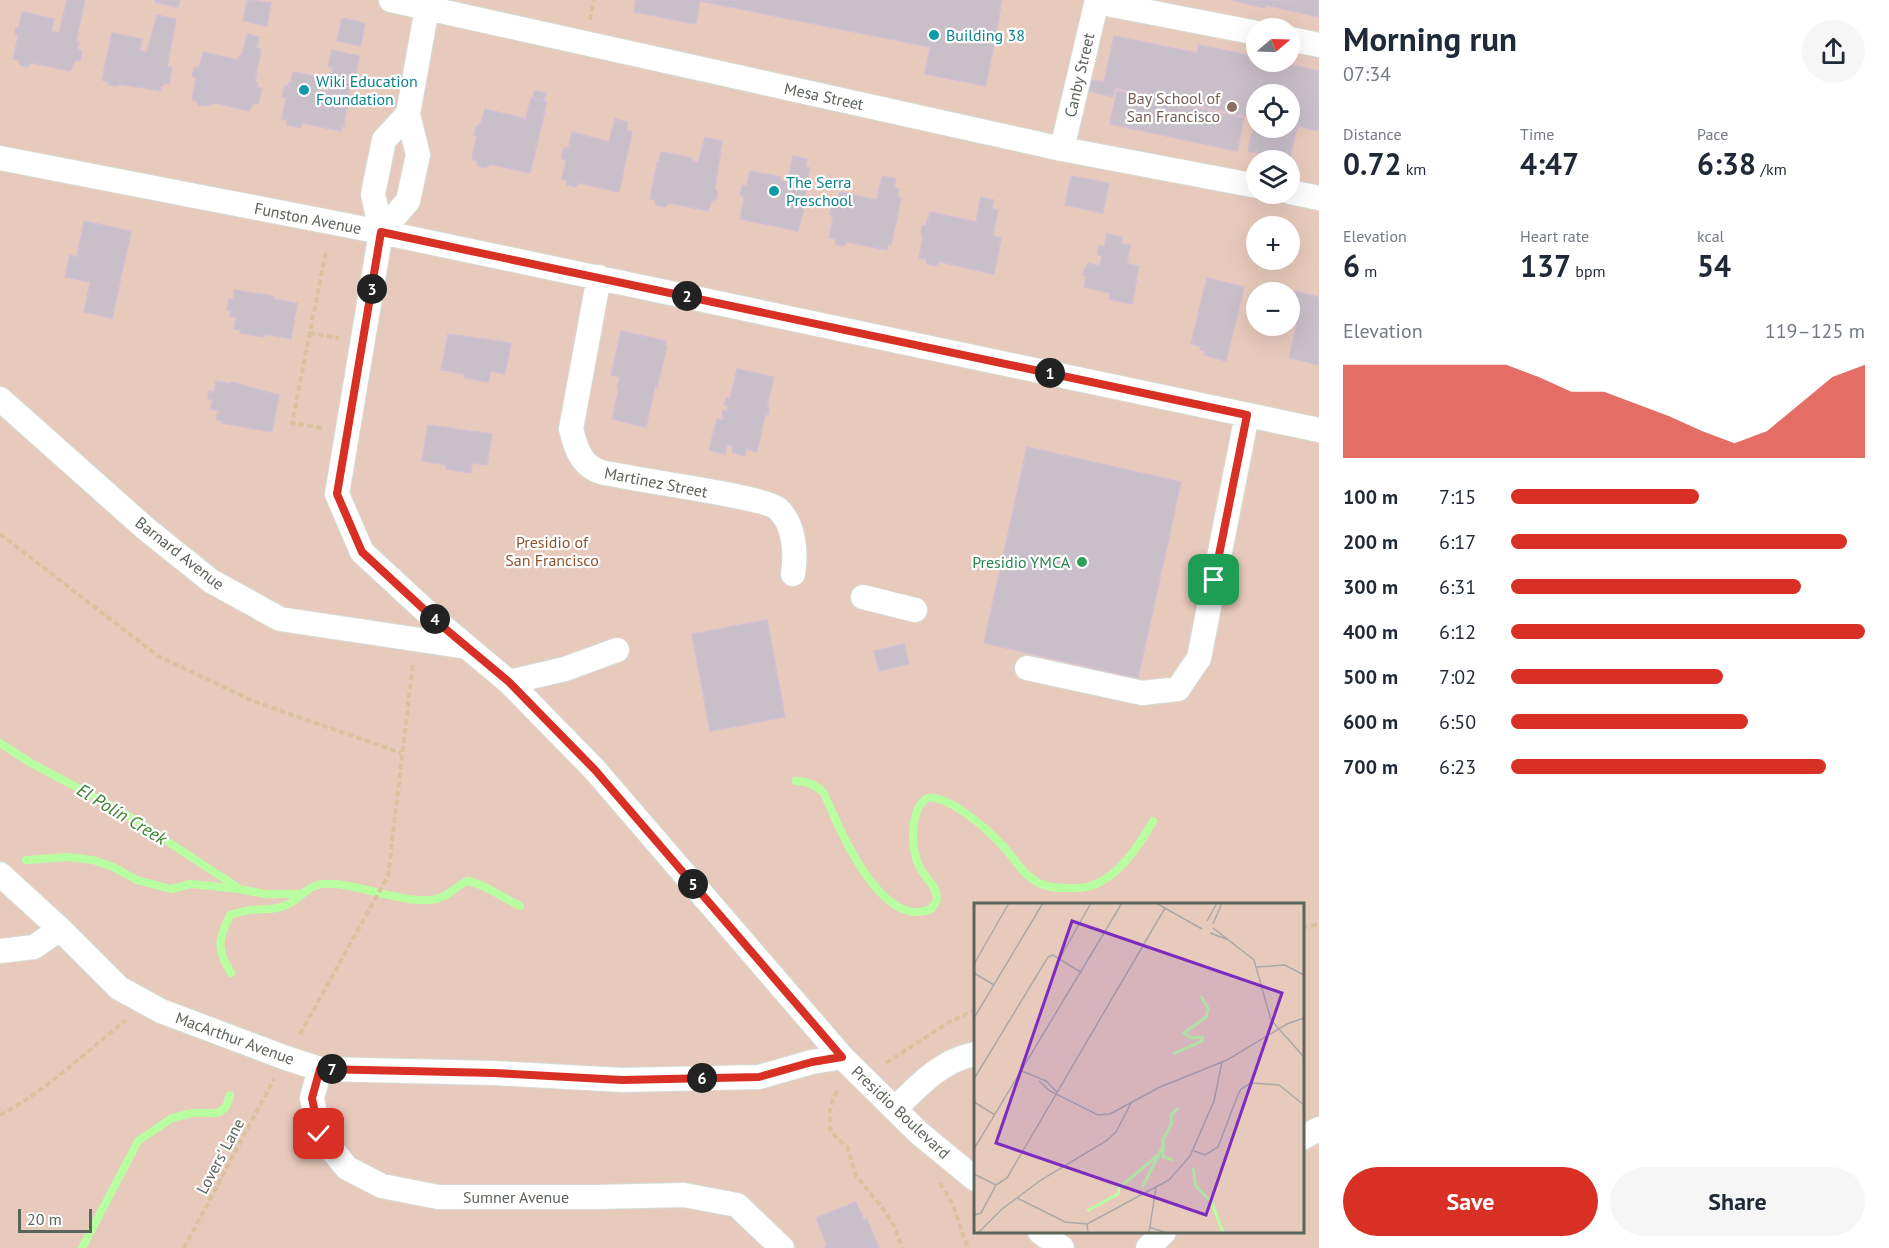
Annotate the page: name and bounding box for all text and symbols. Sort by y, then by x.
text: Morning run [1343,17,1517,60]
north arrow [1246,18,1300,72]
map controls [1246,18,1300,336]
button: share [1802,20,1865,83]
place label: Building 38 [946,25,1025,45]
marker: Building 38 [927,28,941,42]
street label: Canby Street [1060,30,1099,119]
text: 07:34 [1343,61,1391,87]
place label: Wiki Education Foundation [316,71,418,109]
street label: Mesa Street [783,78,866,114]
marker: Wiki Education Foundation [297,83,311,97]
button: locate [1246,84,1300,138]
place label: Bay School of San Francisco [1126,88,1221,126]
marker: Bay School of San Francisco [1225,100,1239,114]
text: Distance [1343,124,1402,144]
text: Time [1520,124,1554,144]
text: Pace [1697,124,1728,144]
text: 0.72 [1343,144,1401,183]
text: 4:47 [1520,144,1579,183]
text: 6:38 [1697,144,1756,183]
button: layers [1246,150,1300,204]
text: km [1401,159,1426,179]
text: /km [1756,159,1787,179]
place label: The Serra Preschool [786,172,853,210]
marker: The Serra Preschool [767,184,781,198]
street label: Funston Avenue [253,198,363,238]
button: + [1246,216,1300,270]
text: Elevation [1343,226,1407,246]
text: Heart rate [1520,226,1589,246]
text: kcal [1697,226,1724,246]
text: 6 [1343,246,1360,285]
text: 137 [1520,246,1571,285]
text: 54 [1697,246,1731,285]
text: m [1360,261,1377,281]
text: bpm [1571,261,1606,281]
pin: 3 [357,274,387,304]
text: 3 [367,279,377,299]
pin: 2 [672,281,702,311]
button: − [1246,282,1300,336]
text: 2 [682,286,692,306]
text: Elevation [1343,318,1423,344]
text: 119–125 m [1765,318,1865,344]
pin: 1 [1035,358,1065,388]
text: 1 [1045,363,1055,383]
street label: Martinez Street [603,462,710,502]
text: 100 m [1343,484,1398,510]
text: 7:15 [1439,484,1476,510]
street label: Barnard Avenue [132,512,228,594]
text: 200 m [1343,529,1398,555]
text: 6:17 [1439,529,1476,555]
park label: Presidio of San Francisco [505,532,599,570]
place label: Presidio YMCA [972,552,1071,572]
pin [1188,554,1239,605]
marker: Presidio YMCA [1075,555,1089,569]
icon: arrive [1197,563,1230,596]
text: 300 m [1343,574,1398,600]
text: 6:31 [1439,574,1476,600]
pin: 4 [420,604,450,634]
text: 4 [430,609,440,629]
text: 400 m [1343,619,1398,645]
text: 6:12 [1439,619,1476,645]
text: 500 m [1343,664,1398,690]
text: 7:02 [1439,664,1476,690]
text: 600 m [1343,709,1398,735]
text: 6:50 [1439,709,1476,735]
text: 700 m [1343,754,1398,780]
text: 6:23 [1439,754,1476,780]
water label: El Polín Creek [73,778,172,850]
pin: 5 [678,869,708,899]
text: 5 [688,874,698,894]
inset map [974,903,1304,1233]
street label: MacArthur Avenue [173,1007,297,1069]
pin: 7 [317,1054,347,1084]
text: 7 [327,1059,337,1079]
street label: Presidio Boulevard [848,1061,954,1163]
pin: 6 [687,1063,717,1093]
text: 6 [697,1068,707,1088]
pin [293,1108,344,1159]
street label: Lovers' Lane [192,1115,248,1197]
icon: check [302,1117,335,1150]
button: Save [1343,1167,1598,1236]
button: Share [1610,1167,1865,1236]
street label: Sumner Avenue [463,1187,569,1207]
scale bar [18,1206,92,1234]
text: 20 m [27,1209,62,1229]

